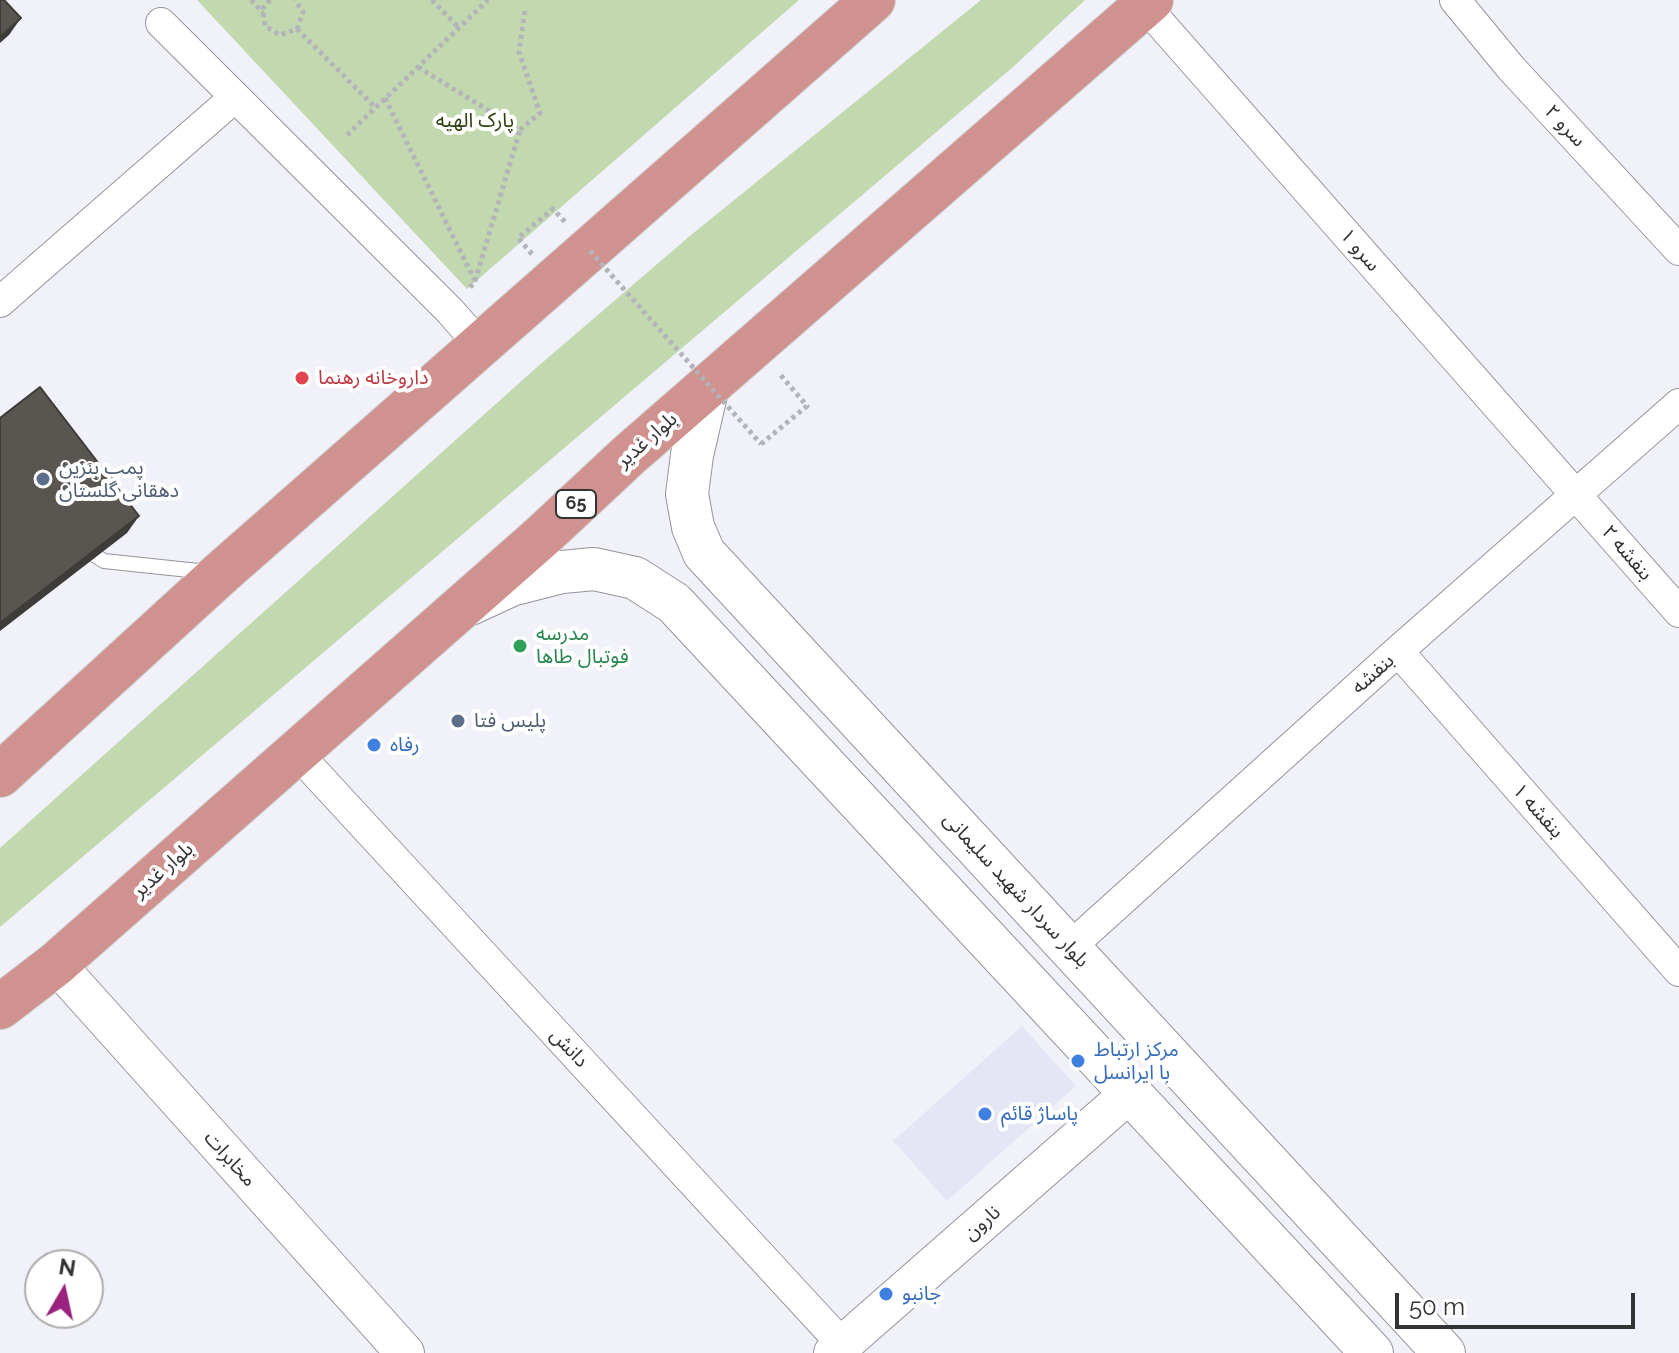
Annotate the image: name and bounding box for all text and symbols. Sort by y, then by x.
street label: سرو ۲ [1539,100,1591,152]
park label: پارک الهیه [436,109,514,133]
street label: سرو ۱ [1335,224,1385,276]
place label: داروخانه رهنما [318,366,429,390]
marker: داروخانه رهنما [293,369,311,387]
street label: بلوار غدیر [612,407,682,473]
place label: پمپ بنزین دهقانی گلستان [59,456,179,503]
marker: پمپ بنزین دهقانی گلستان [34,470,52,488]
road number: 65 [556,490,596,518]
street label: بنفشه ۲ [1596,520,1658,586]
place label: مدرسه فوتبال طاها [536,622,629,669]
marker: مدرسه فوتبال طاها [511,637,529,655]
street label: بنفشه [1347,649,1399,699]
place label: پلیس فتا [474,709,546,733]
marker: پلیس فتا [449,712,467,730]
place label: رفاه [390,733,420,757]
marker: رفاه [365,736,383,754]
street label: بنفشه ۱ [1507,779,1569,843]
street label: بلوار سردار شهید سلیمانی [938,807,1094,973]
street label: بلوار غدیر [128,837,198,903]
street label: دانش [545,1023,593,1073]
place label: مرکز ارتباط با ایرانسل [1094,1038,1179,1085]
marker: مرکز ارتباط با ایرانسل [1069,1052,1087,1070]
place label: پاساژ قائم [1001,1102,1078,1126]
marker: پاساژ قائم [976,1105,994,1123]
street label: مخابرات [199,1126,261,1192]
street label: نارون [959,1200,1005,1246]
north arrow [24,1249,104,1329]
text: N [57,1253,78,1281]
scale bar [1399,1277,1639,1327]
place label: جانبو [902,1282,941,1306]
marker: جانبو [877,1285,895,1303]
text: 50 m [1409,1292,1465,1321]

